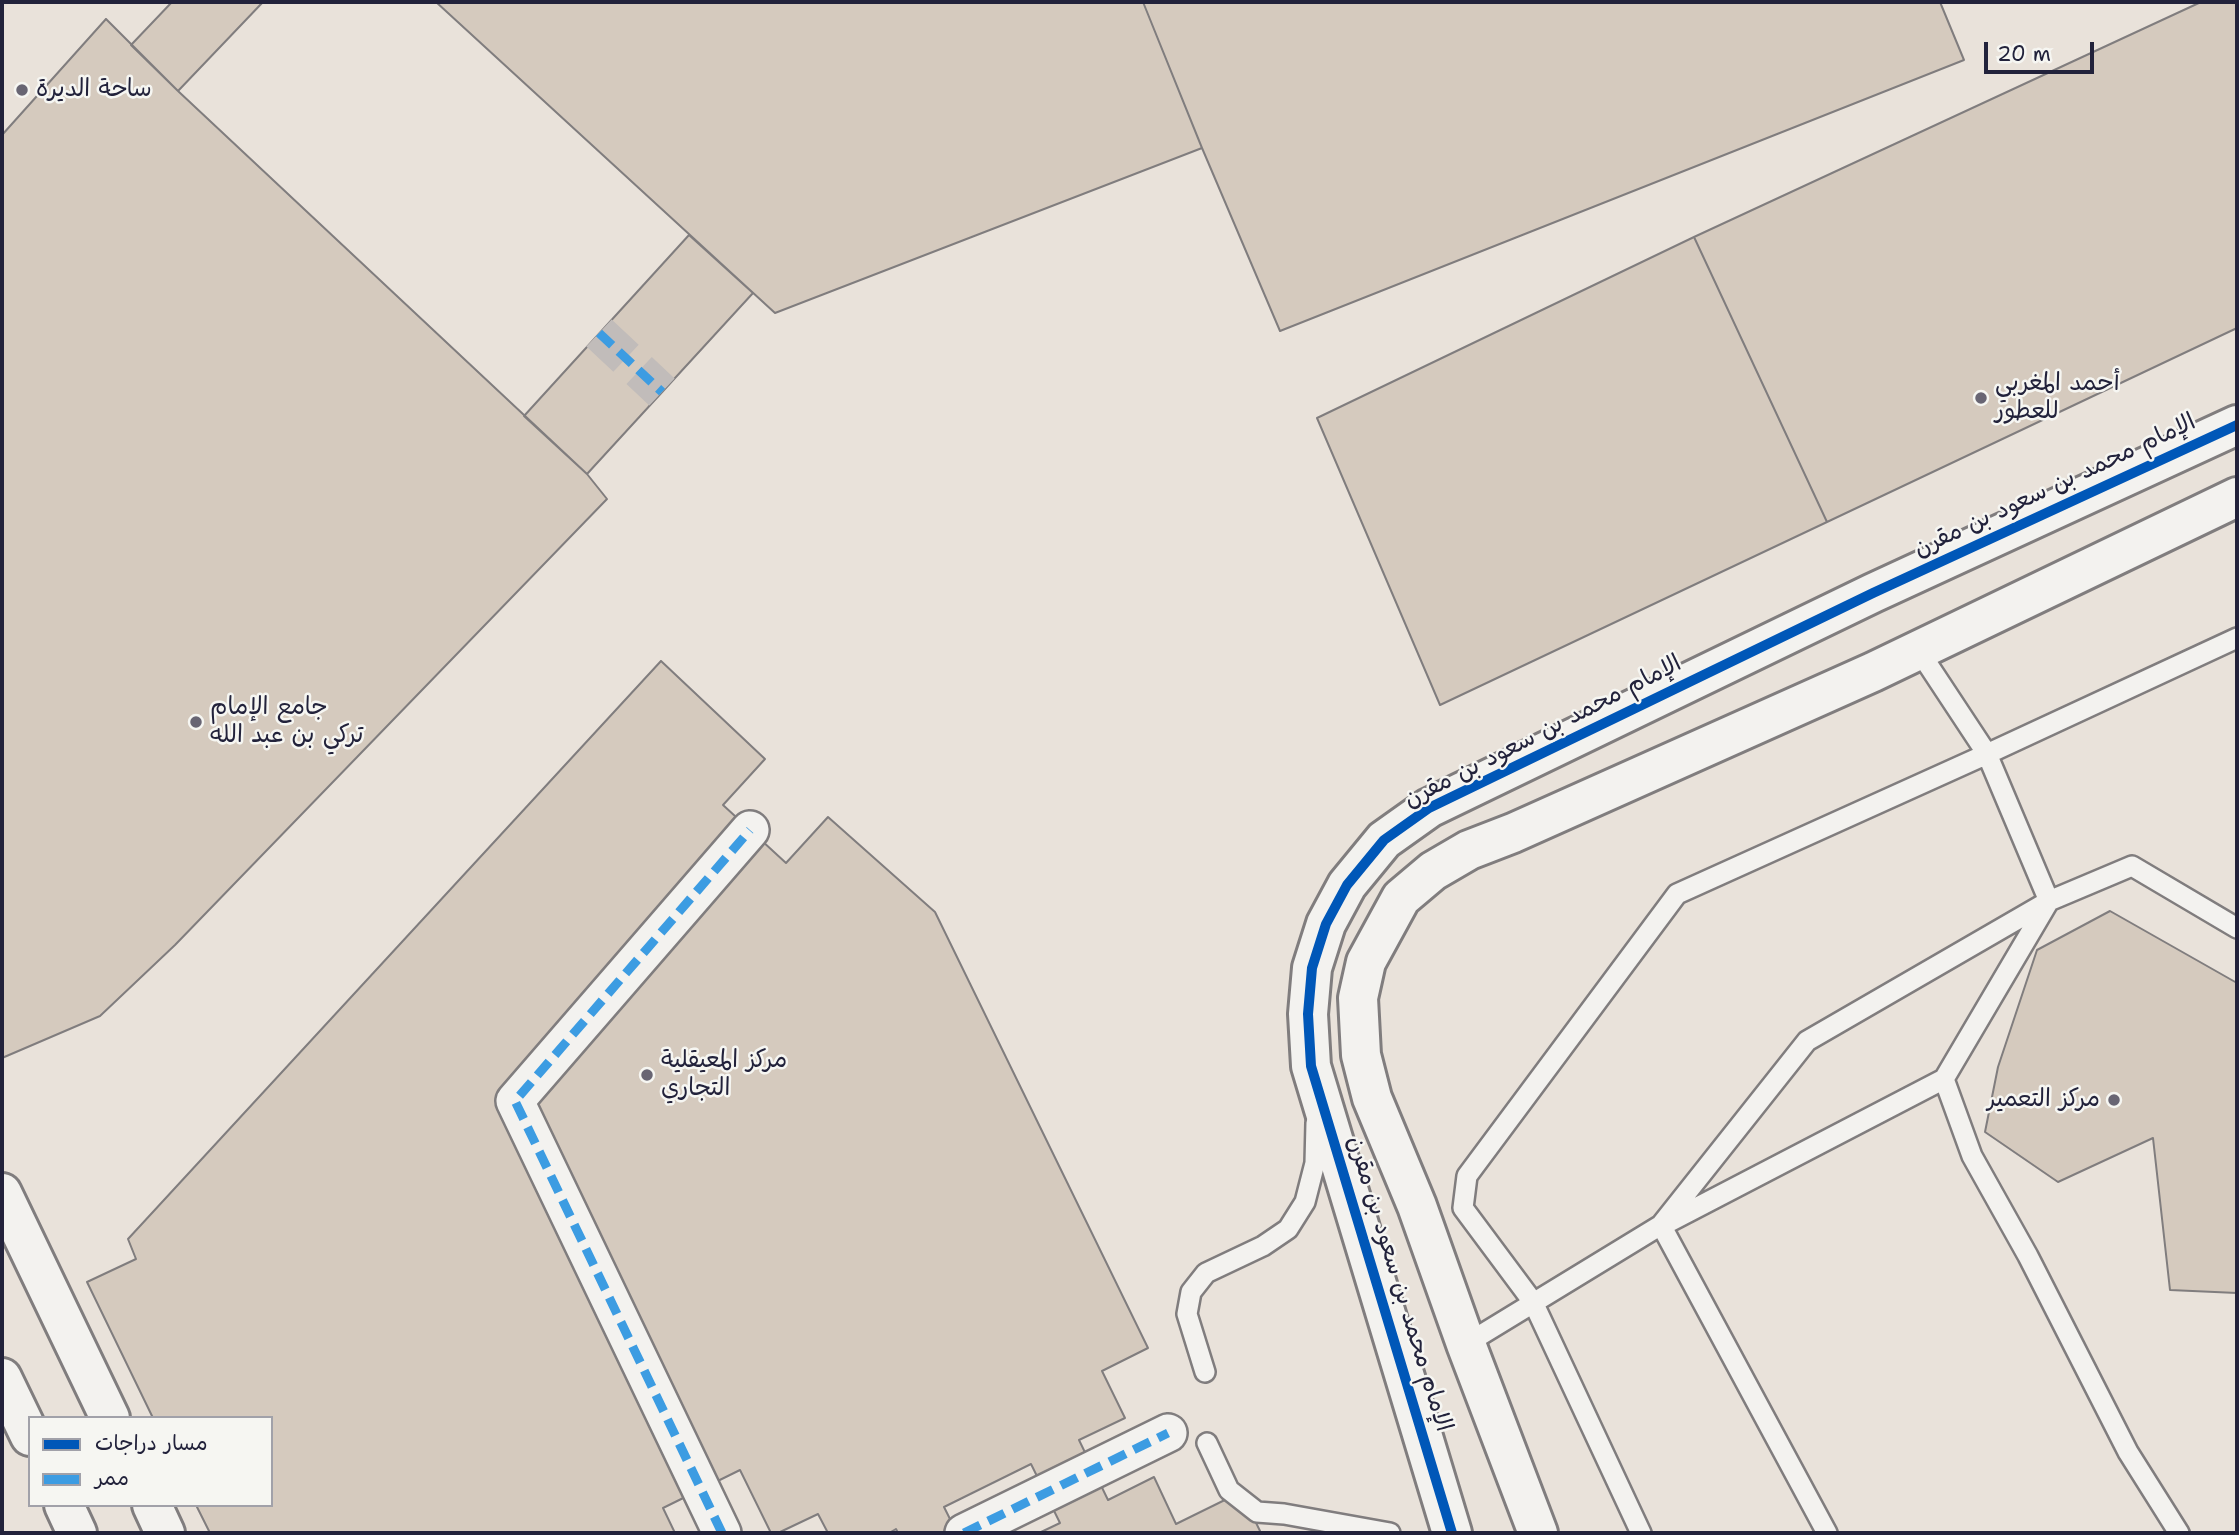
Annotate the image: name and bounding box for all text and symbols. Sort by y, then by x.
scale bar [1987,28,2097,72]
text: 20 m [1997,40,2051,68]
place label: ساحة الديرة [36,76,152,104]
marker: ساحة الديرة [14,82,30,98]
place label: أحمد المغربي للعطور [1995,370,2120,426]
marker: أحمد المغربي للعطور [1973,390,1989,406]
street label: الإمام محمد بن سعود بن مقرن [1910,408,2200,564]
street label: الإمام محمد بن سعود بن مقرن [1399,649,1687,815]
place label: جامع الإمام تركي بن عبد الله [210,694,363,750]
marker: جامع الإمام تركي بن عبد الله [188,714,204,730]
place label: مركز المعيقلية التجاري [661,1047,787,1103]
marker: مركز المعيقلية التجاري [639,1067,655,1083]
place label: مركز التعمير [1987,1086,2100,1114]
marker: مركز التعمير [2106,1092,2122,1108]
street label: الإمام محمد بن سعود بن مقرن [1340,1133,1458,1435]
legend [28,1416,273,1507]
text: مسار دراجات [95,1429,208,1457]
text: ممر [95,1464,129,1492]

